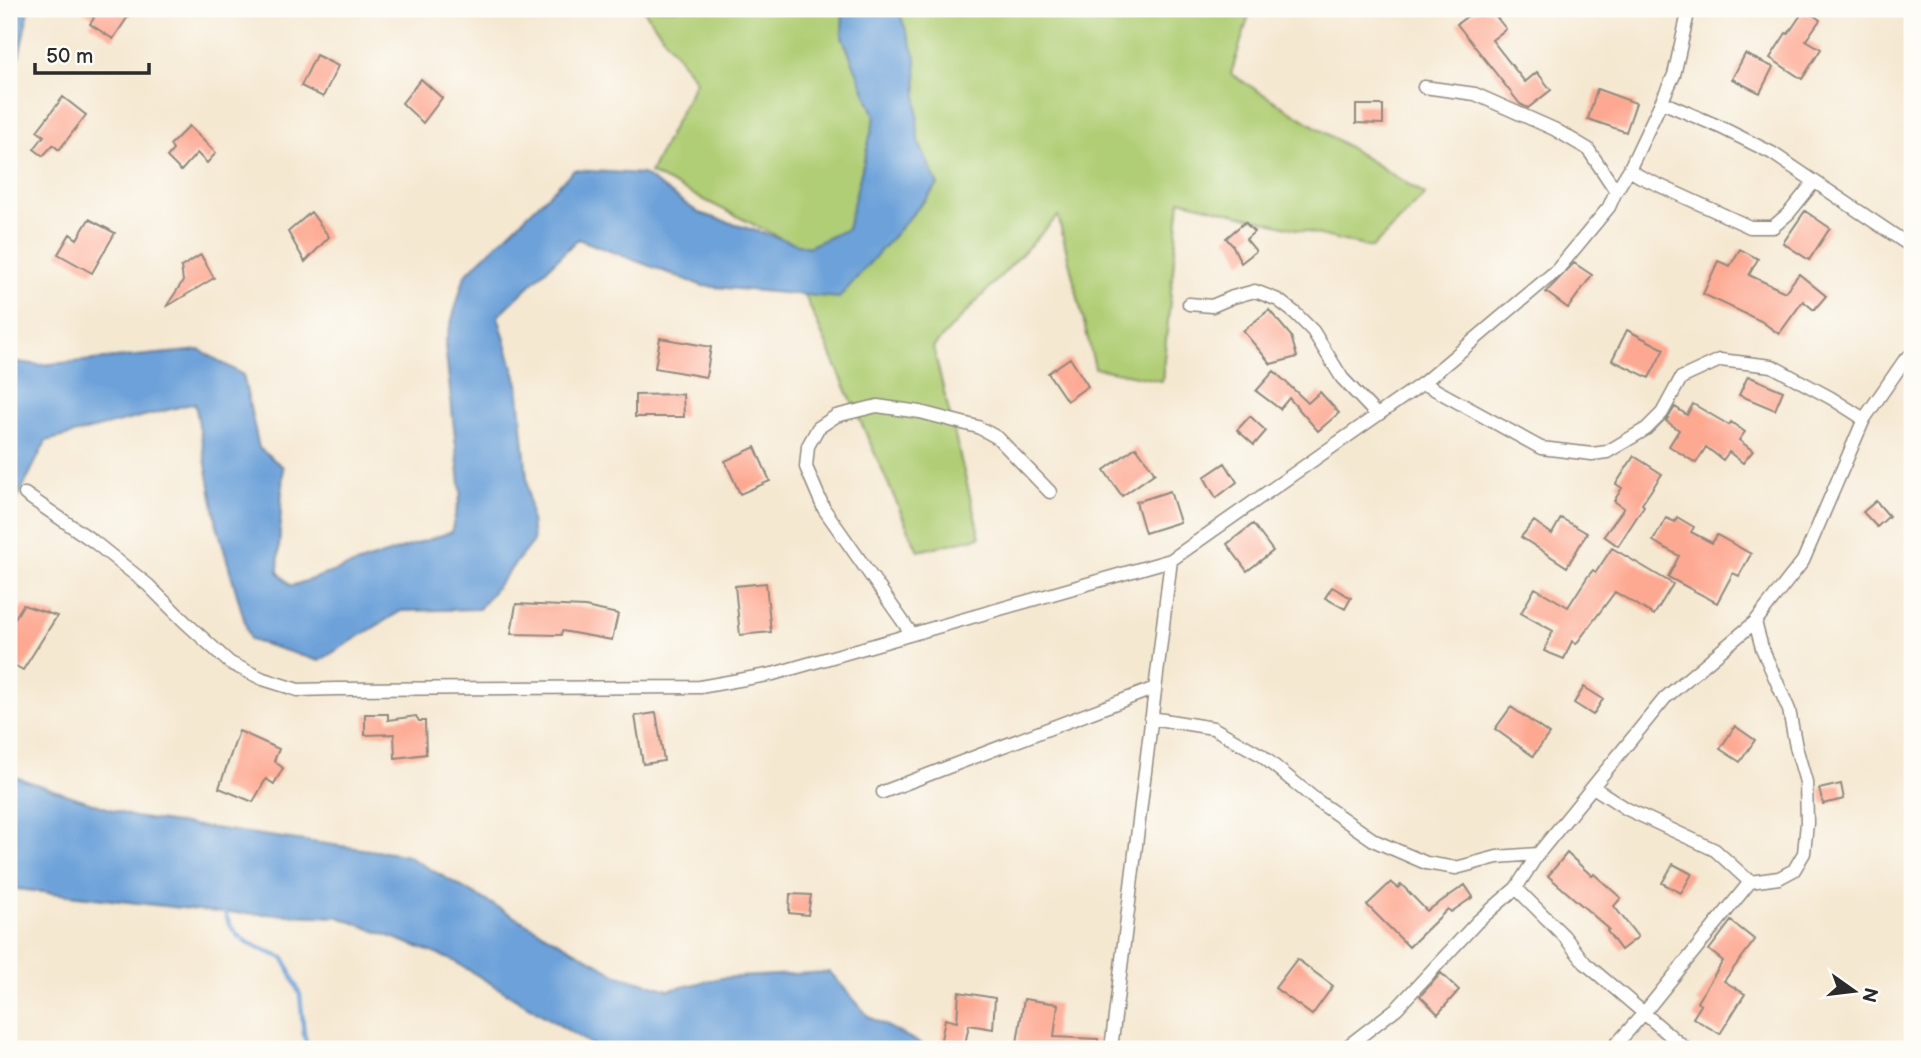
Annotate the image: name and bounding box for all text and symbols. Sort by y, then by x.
scale bar [35,32,149,76]
text: 50 m [46,44,93,69]
north arrow [1820,956,1890,1026]
text: N [1856,985,1882,1004]

